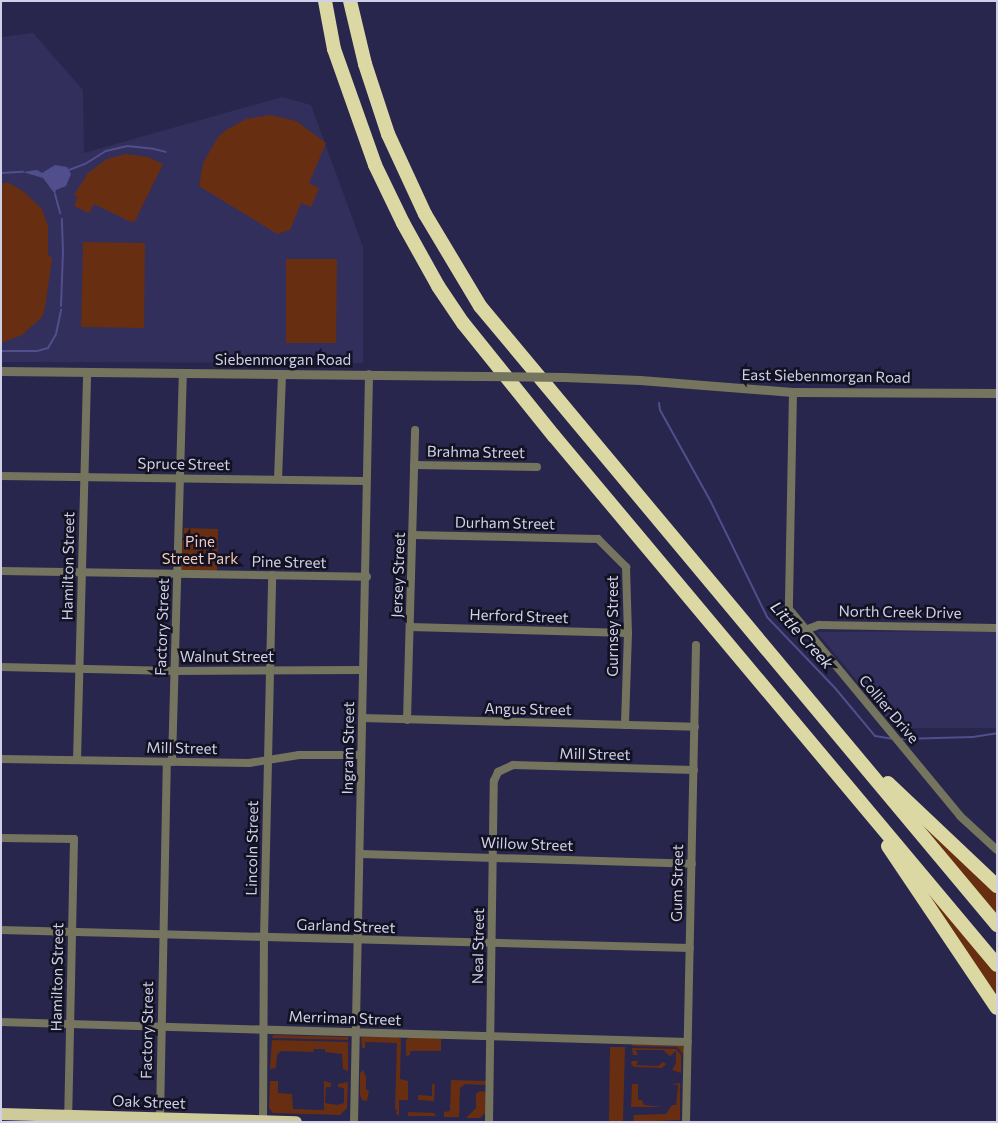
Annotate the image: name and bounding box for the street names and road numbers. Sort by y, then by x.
street label: Siebenmorgan Road [215,351,351,369]
street label: East Siebenmorgan Road [741,366,911,386]
street label: Brahma Street [427,442,525,462]
street label: Spruce Street [138,454,230,474]
street label: Hamilton Street [58,511,78,621]
street label: Durham Street [455,513,555,533]
street label: Jersey Street [388,532,408,618]
street label: Pine Street [251,552,327,572]
street label: Gurnsey Street [604,575,622,677]
street label: Factory Street [151,578,173,676]
street label: North Creek Drive [838,602,962,622]
street label: Herford Street [469,605,569,627]
street label: Walnut Street [180,648,274,666]
street label: Collier Drive [855,671,923,747]
street label: Angus Street [484,699,572,719]
street label: Ingram Street [338,701,358,795]
street label: Mill Street [146,738,218,758]
street label: Mill Street [559,744,631,764]
street label: Lincoln Street [242,800,262,896]
street label: Willow Street [480,833,574,855]
street label: Gum Street [667,844,687,922]
street label: Neal Street [468,908,488,984]
street label: Garland Street [296,915,396,937]
street label: Hamilton Street [47,922,67,1032]
street label: Factory Street [137,981,157,1079]
street label: Merriman Street [288,1007,402,1029]
street label: Oak Street [112,1092,186,1112]

